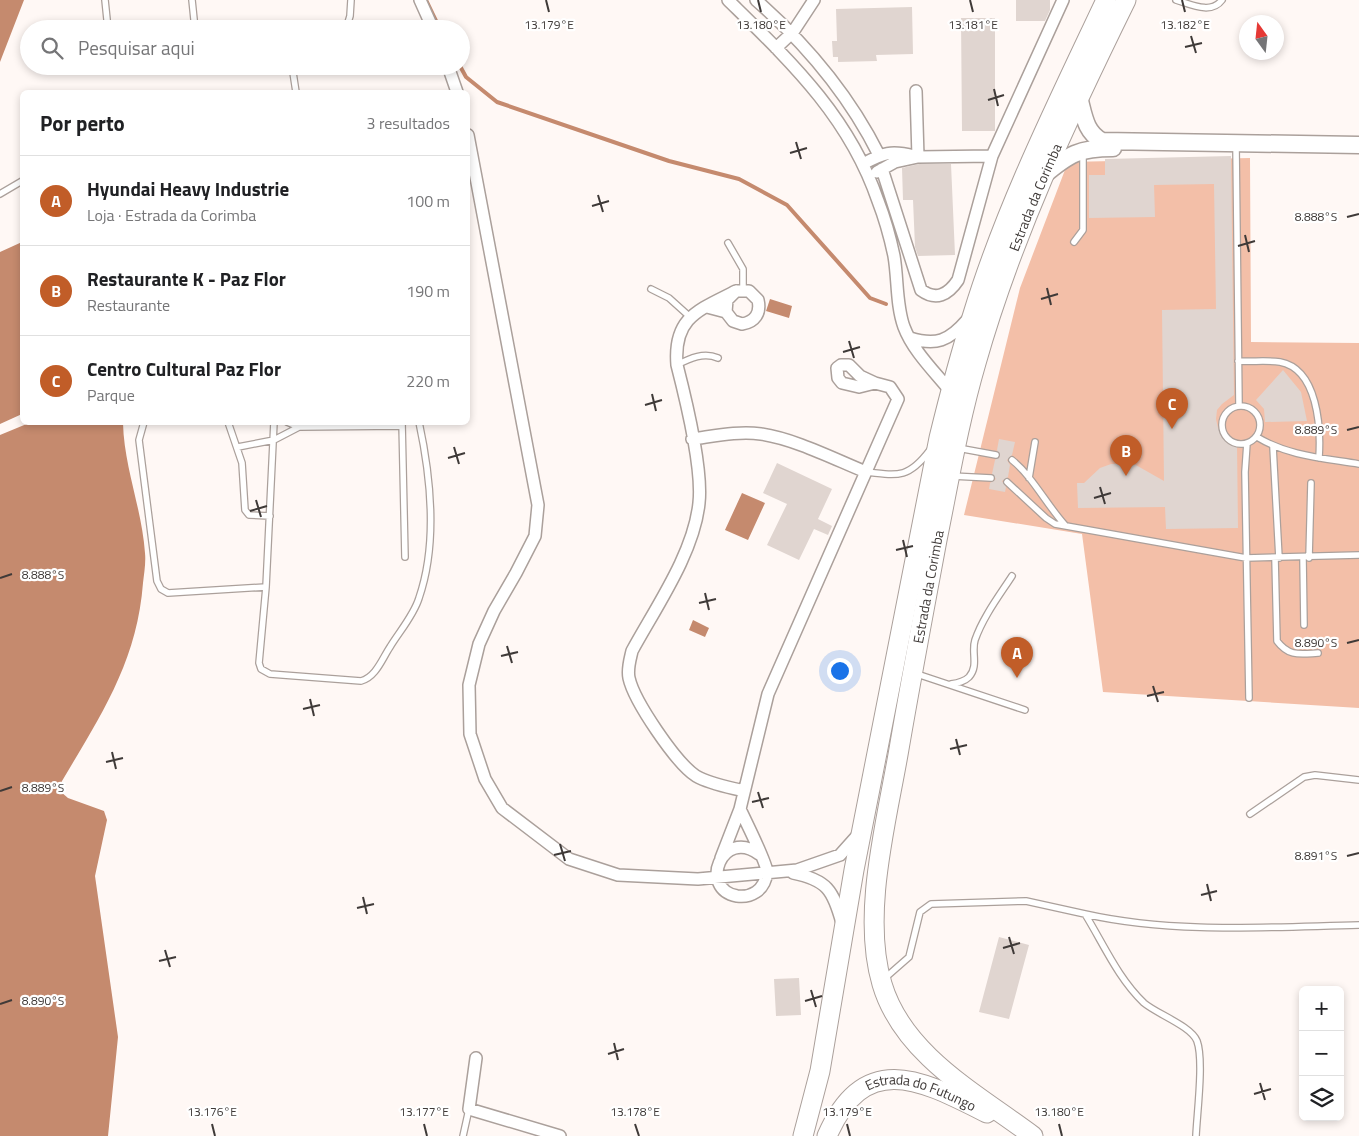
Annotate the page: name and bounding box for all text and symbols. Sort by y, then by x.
text: 13.179°E [524,15,574,34]
text: 13.180°E [736,15,786,34]
text: 13.181°E [948,15,998,34]
text: 13.182°E [1160,15,1210,34]
north arrow [1239,15,1284,60]
search box [20,20,470,75]
text: Pesquisar aqui [78,33,195,62]
icon: search [38,34,66,62]
text: Por perto [40,107,125,139]
text: 3 resultados [366,111,450,135]
street label: Estrada da Corimba [1003,140,1067,254]
text: Hyundai Heavy Industrie [87,174,289,203]
text: A [51,189,61,213]
text: 100 m [406,189,450,213]
text: Loja · Estrada da Corimba [87,203,256,227]
text: 8.888°S [1295,207,1337,226]
text: Restaurante K - Paz Flor [87,264,286,293]
text: B [51,279,61,303]
text: 190 m [406,279,450,303]
text: Restaurante [87,293,170,317]
text: Centro Cultural Paz Flor [87,354,281,383]
text: C [52,369,60,393]
text: 220 m [406,369,450,393]
text: Parque [87,383,135,407]
pin: C [1156,388,1188,429]
text: 8.889°S [1295,420,1337,439]
pin: B [1110,435,1142,476]
street label: Estrada da Corimba [907,528,949,645]
text: 8.888°S [22,565,64,584]
text: 8.890°S [1295,633,1337,652]
pin: A [1001,637,1033,678]
your location [827,658,853,684]
text: 8.889°S [22,778,64,797]
text: 8.891°S [1295,846,1337,865]
map controls [1299,986,1344,1121]
button: + [1299,986,1344,1031]
text: 8.890°S [22,991,64,1010]
button: − [1299,1031,1344,1076]
street label: Estrada do Futungo [861,1068,980,1116]
button: layers [1299,1076,1344,1121]
text: 13.176°E [187,1102,237,1121]
text: 13.177°E [399,1102,449,1121]
text: 13.178°E [610,1102,660,1121]
text: 13.179°E [822,1102,872,1121]
text: 13.180°E [1034,1102,1084,1121]

